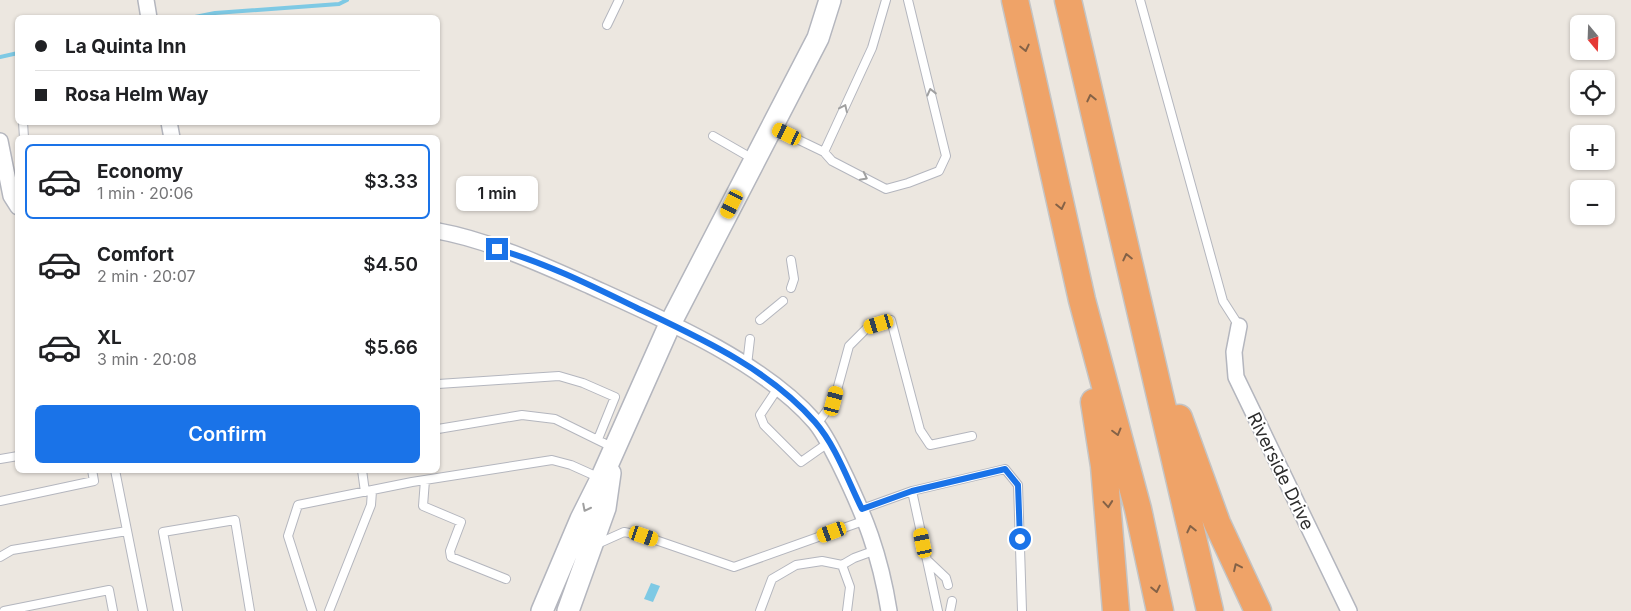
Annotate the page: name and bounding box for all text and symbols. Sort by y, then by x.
north arrow [1570,15,1615,60]
map controls [1570,15,1615,225]
text: La Quinta Inn [65,35,186,58]
one-way arrow [1019,43,1030,52]
button: locate [1570,70,1615,115]
text: Rosa Helm Way [65,83,208,106]
one-way arrow [926,89,936,97]
one-way arrow [1086,94,1097,103]
one-way arrow [838,104,848,113]
car [770,121,803,147]
button: + [1570,125,1615,170]
icon: car [37,159,82,204]
text: Economy [97,160,183,183]
text: $3.33 [364,170,418,193]
one-way arrow [859,171,868,181]
callout: 1 min [456,176,538,212]
button: − [1570,180,1615,225]
text: 1 min · 20:06 [97,183,193,203]
text: 1 min [477,183,517,203]
car [718,187,745,221]
one-way arrow [1055,202,1066,211]
route end [486,238,508,260]
icon: car [37,242,82,287]
text: Comfort [97,243,174,266]
one-way arrow [1122,252,1133,261]
text: $4.50 [363,253,418,276]
text: 2 min · 20:07 [97,266,196,286]
car [862,312,895,336]
icon: car [37,325,82,370]
text: XL [97,326,122,349]
text: $5.66 [364,336,418,359]
text: 3 min · 20:08 [97,349,197,369]
car [822,385,845,417]
button: Confirm [35,405,420,463]
street label: Riverside Drive [1243,409,1319,533]
one-way arrow [1111,427,1122,436]
one-way arrow [1102,501,1113,509]
one-way arrow [582,503,592,512]
car [815,520,848,544]
car [627,524,660,548]
one-way arrow [1186,526,1196,534]
car [912,527,933,559]
route start [1009,528,1031,550]
one-way arrow [1233,563,1244,572]
one-way arrow [1150,585,1160,594]

